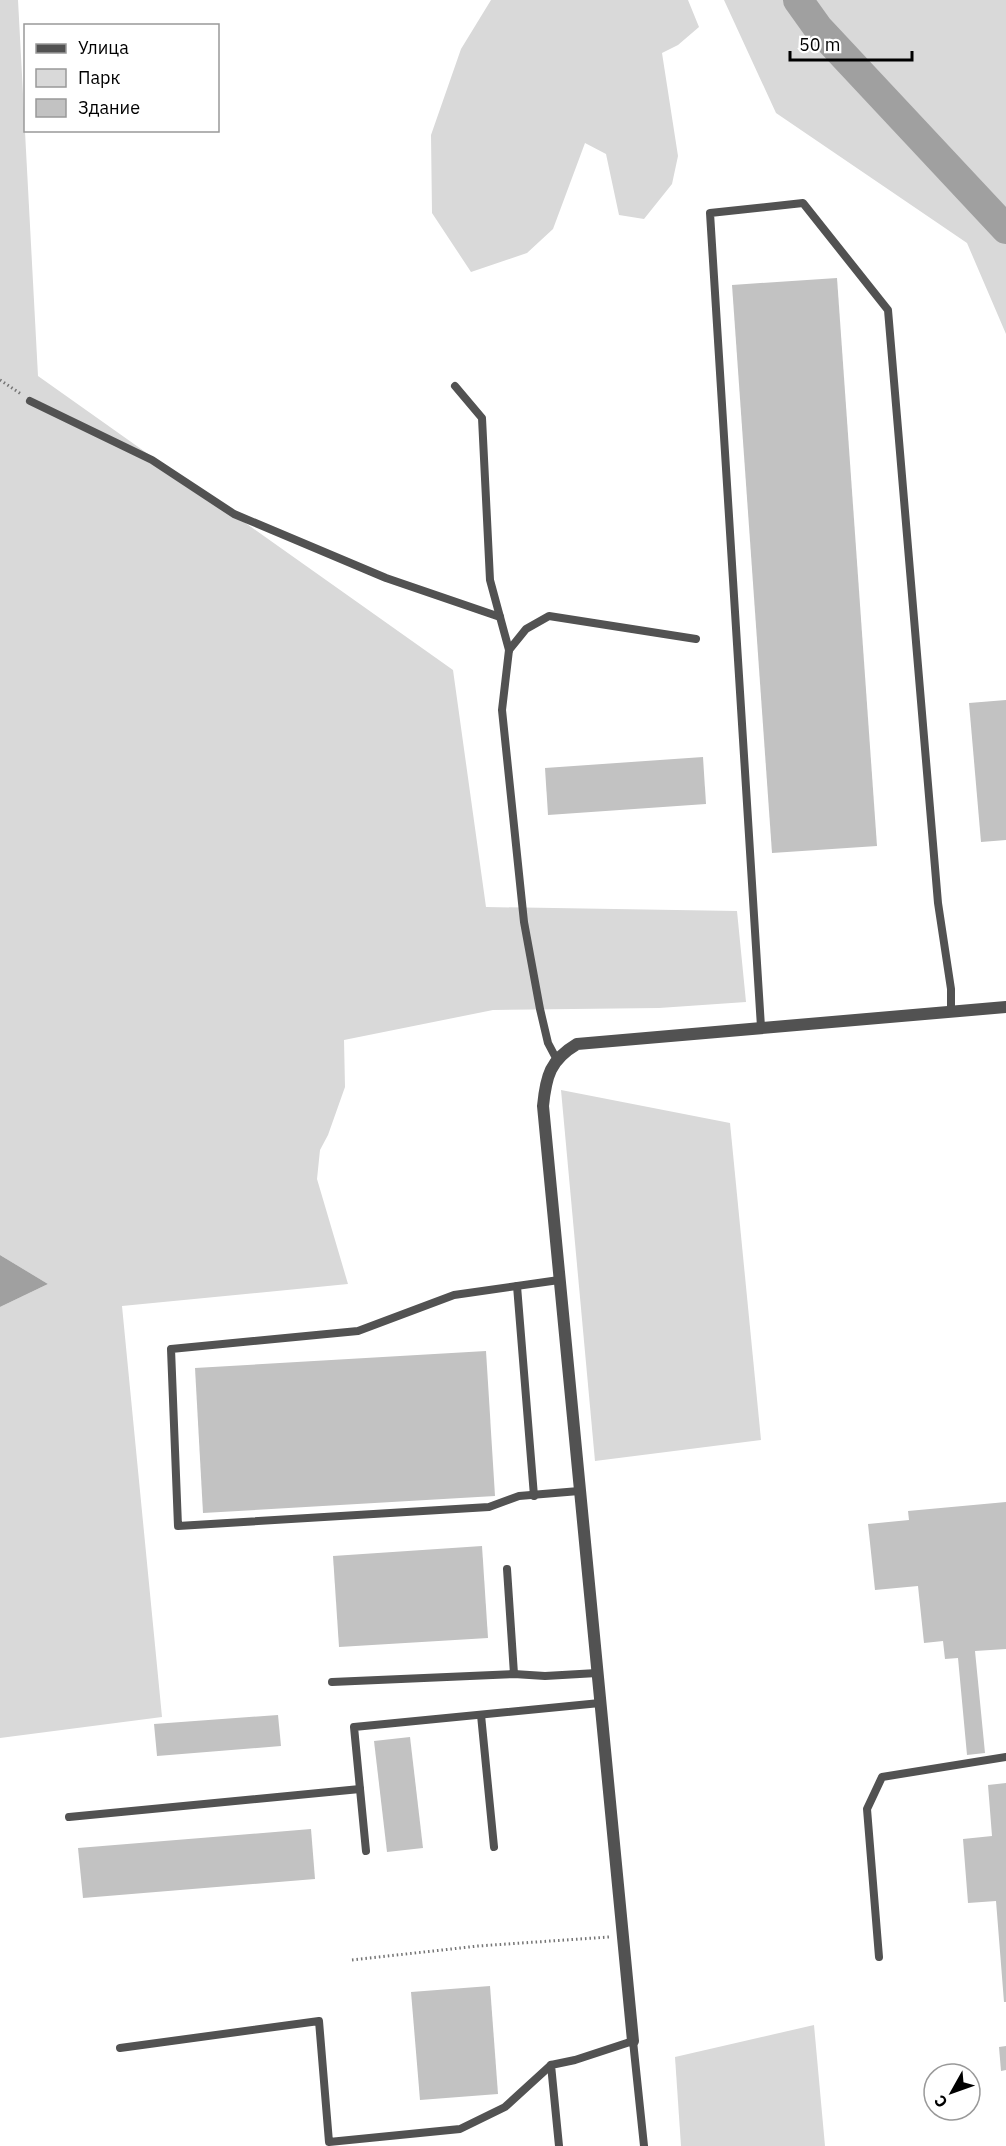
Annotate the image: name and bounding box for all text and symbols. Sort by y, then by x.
legend [24,24,219,132]
scale bar [790,24,912,62]
text: 50 m [799,33,841,56]
text: Улица [78,36,129,59]
text: Парк [78,66,121,89]
text: Здание [78,96,140,119]
north arrow [922,2062,982,2122]
text: С [929,2091,952,2112]

